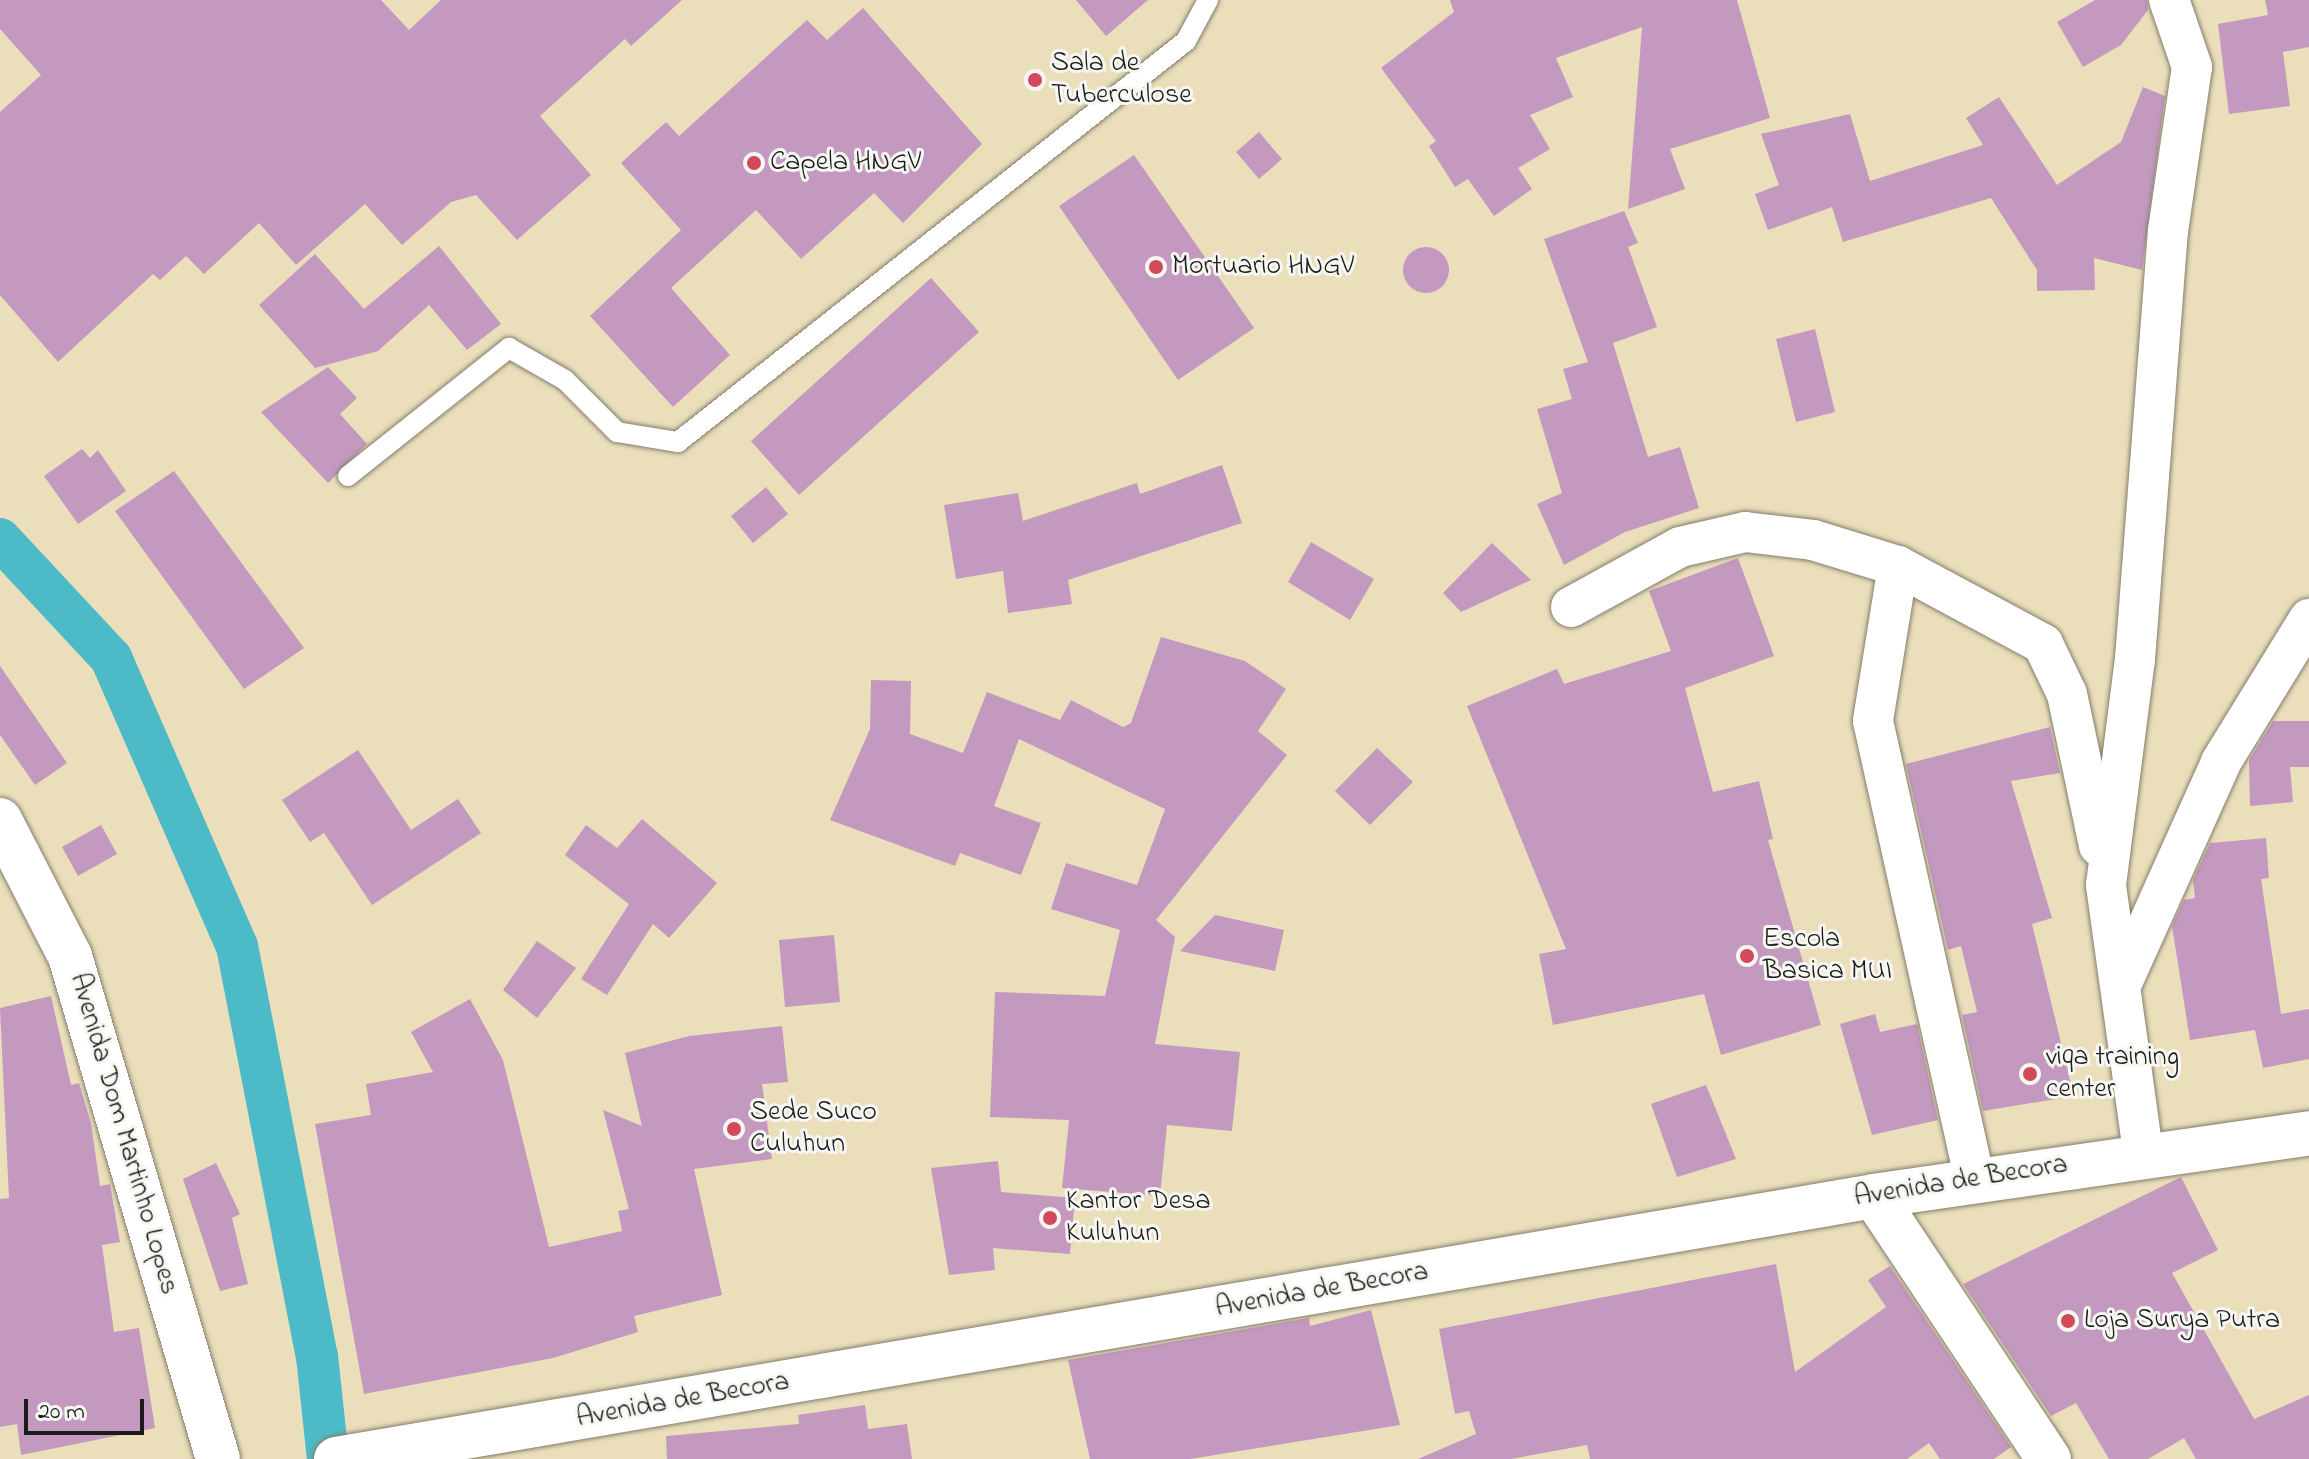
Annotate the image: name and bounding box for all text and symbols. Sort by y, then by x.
place label: Sala de Tuberculose [1051,47,1192,113]
marker: Sala de Tuberculose [1026,71,1044,89]
place label: Capela HNGV [770,146,921,180]
marker: Capela HNGV [745,154,763,172]
place label: Mortuario HNGV [1172,250,1354,284]
marker: Mortuario HNGV [1147,258,1165,276]
place label: Escola Basica MUI [1763,923,1892,989]
marker: Escola Basica MUI [1738,947,1756,965]
street label: Avenida Dom Martinho Lopes [61,969,185,1299]
place label: viqa training center [2046,1041,2179,1107]
marker: viqa training center [2021,1065,2039,1083]
place label: Sede Suco Culuhun [750,1096,877,1162]
marker: Sede Suco Culuhun [725,1120,743,1138]
street label: Avenida de Becora [1852,1149,2070,1215]
place label: Kantor Desa Kuluhun [1066,1185,1211,1251]
marker: Kantor Desa Kuluhun [1041,1209,1059,1227]
street label: Avenida de Becora [1213,1256,1431,1326]
place label: Loja Surya Putra [2084,1304,2280,1338]
marker: Loja Surya Putra [2059,1312,2077,1330]
street label: Avenida de Becora [574,1366,792,1436]
scale bar [28,1383,148,1433]
text: 20 m [38,1395,85,1430]

